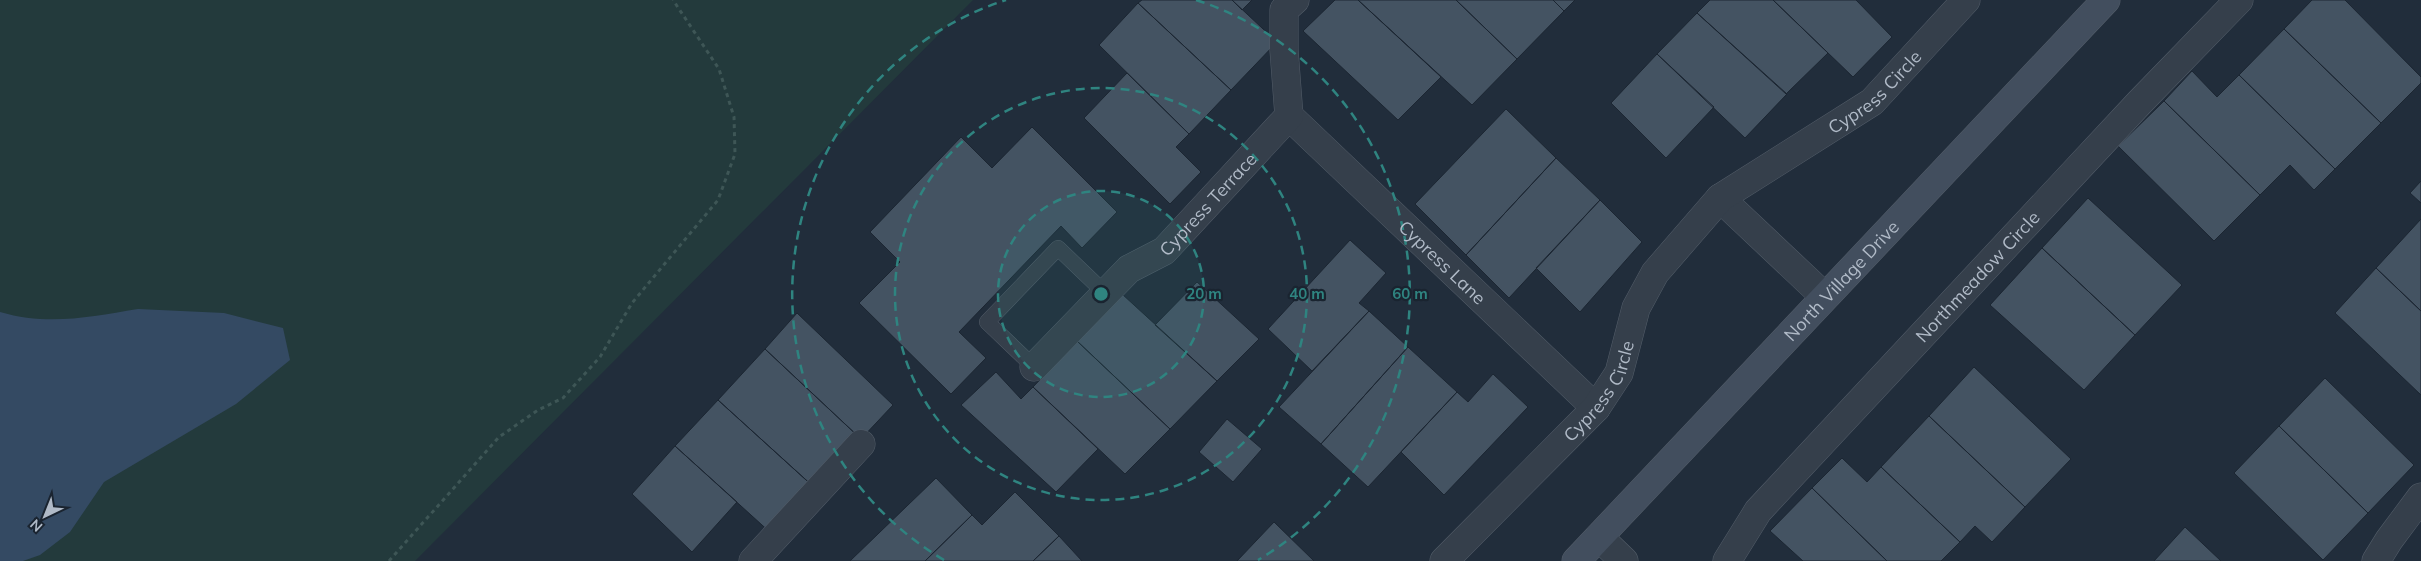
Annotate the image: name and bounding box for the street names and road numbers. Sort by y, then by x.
street label: Cypress Circle [1823,45,1926,139]
street label: Cypress Terrace [1154,147,1261,260]
street label: Northmeadow Circle [1910,206,2044,347]
street label: Cypress Lane [1394,215,1491,309]
street label: North Village Drive [1779,215,1904,346]
street label: Cypress Circle [1558,338,1638,446]

